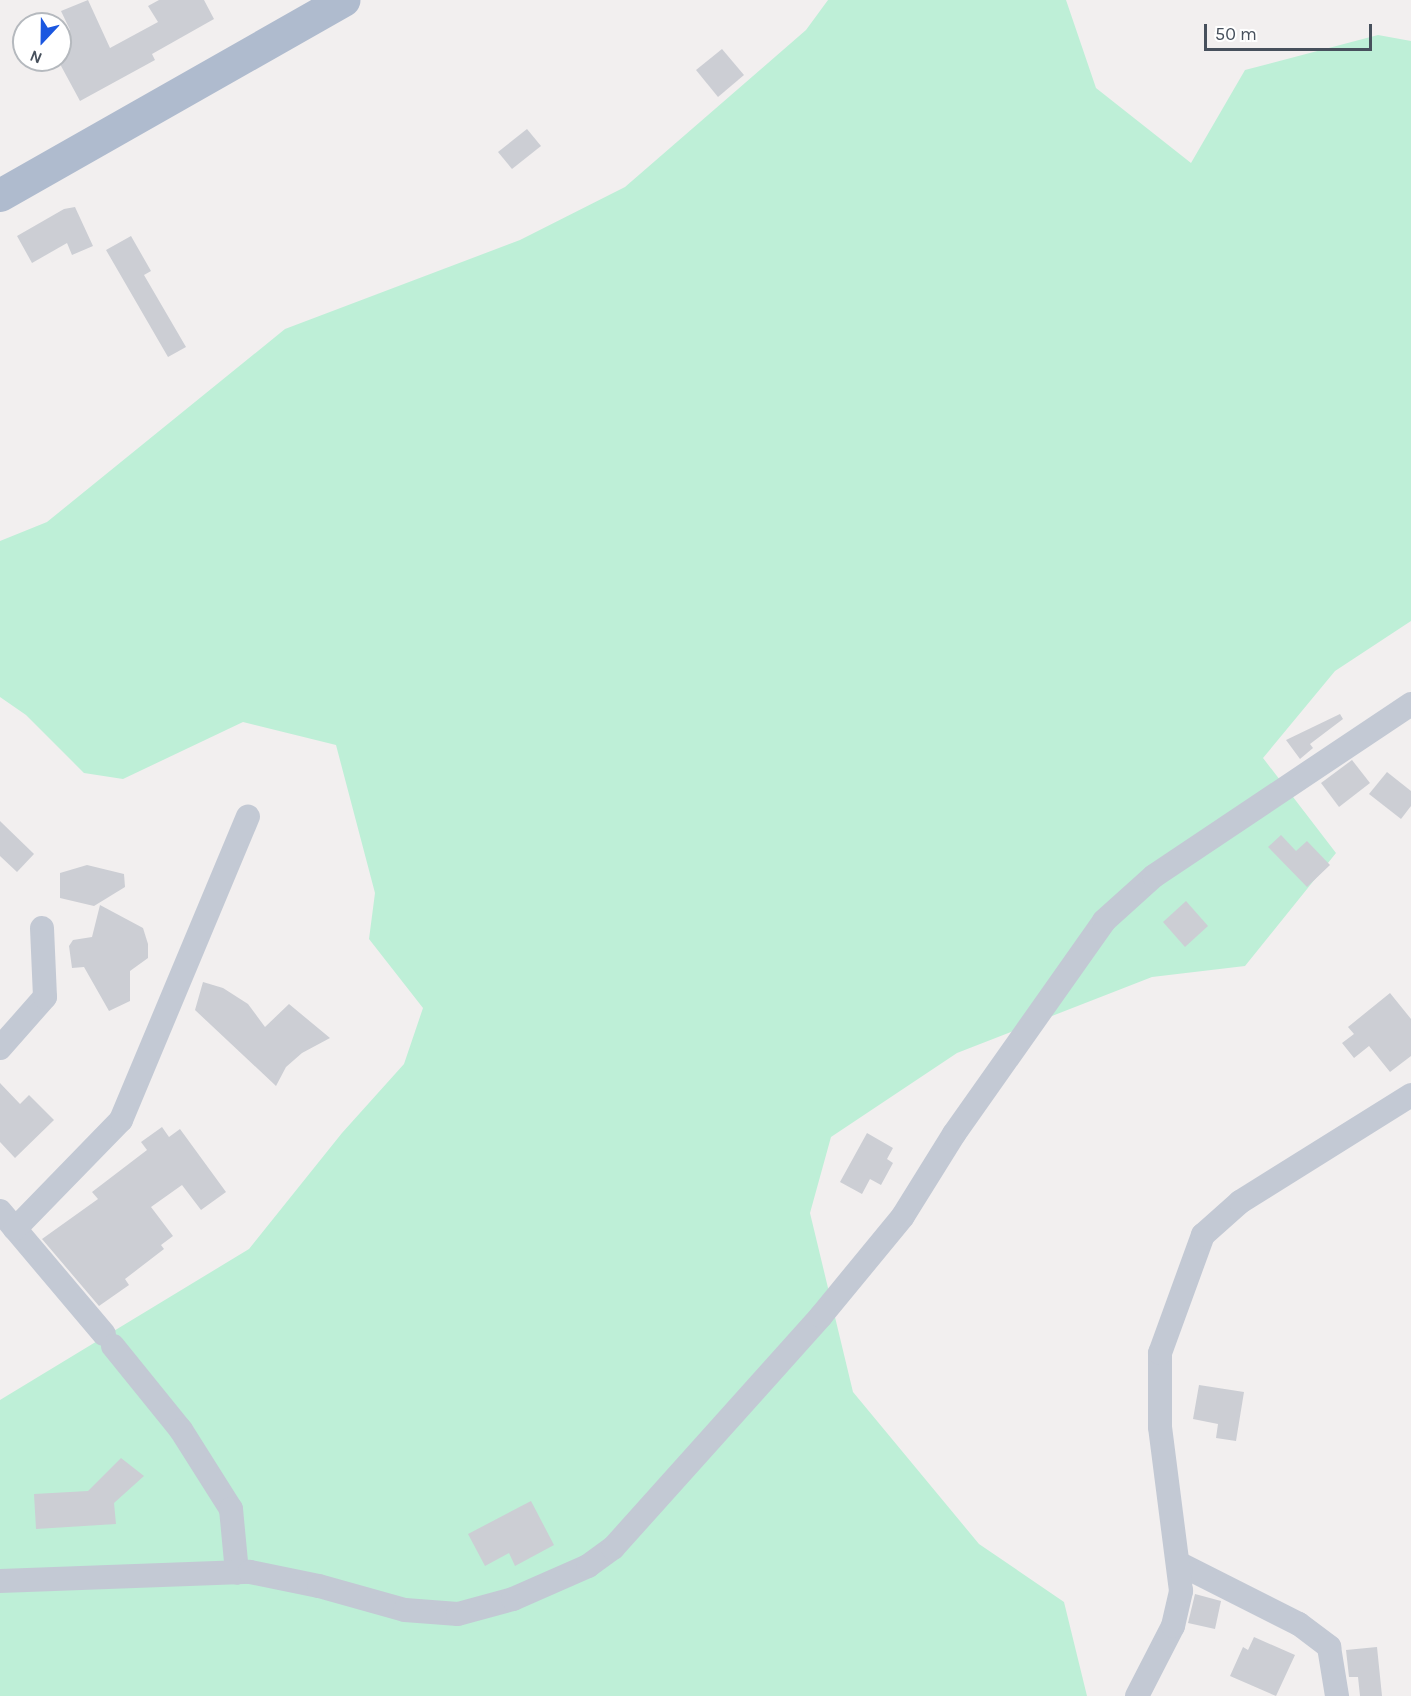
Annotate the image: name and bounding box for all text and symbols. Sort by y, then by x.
north arrow [12,12,72,72]
scale bar [1207,12,1375,50]
text: 50 m [1215,23,1257,45]
text: N [27,46,45,68]

